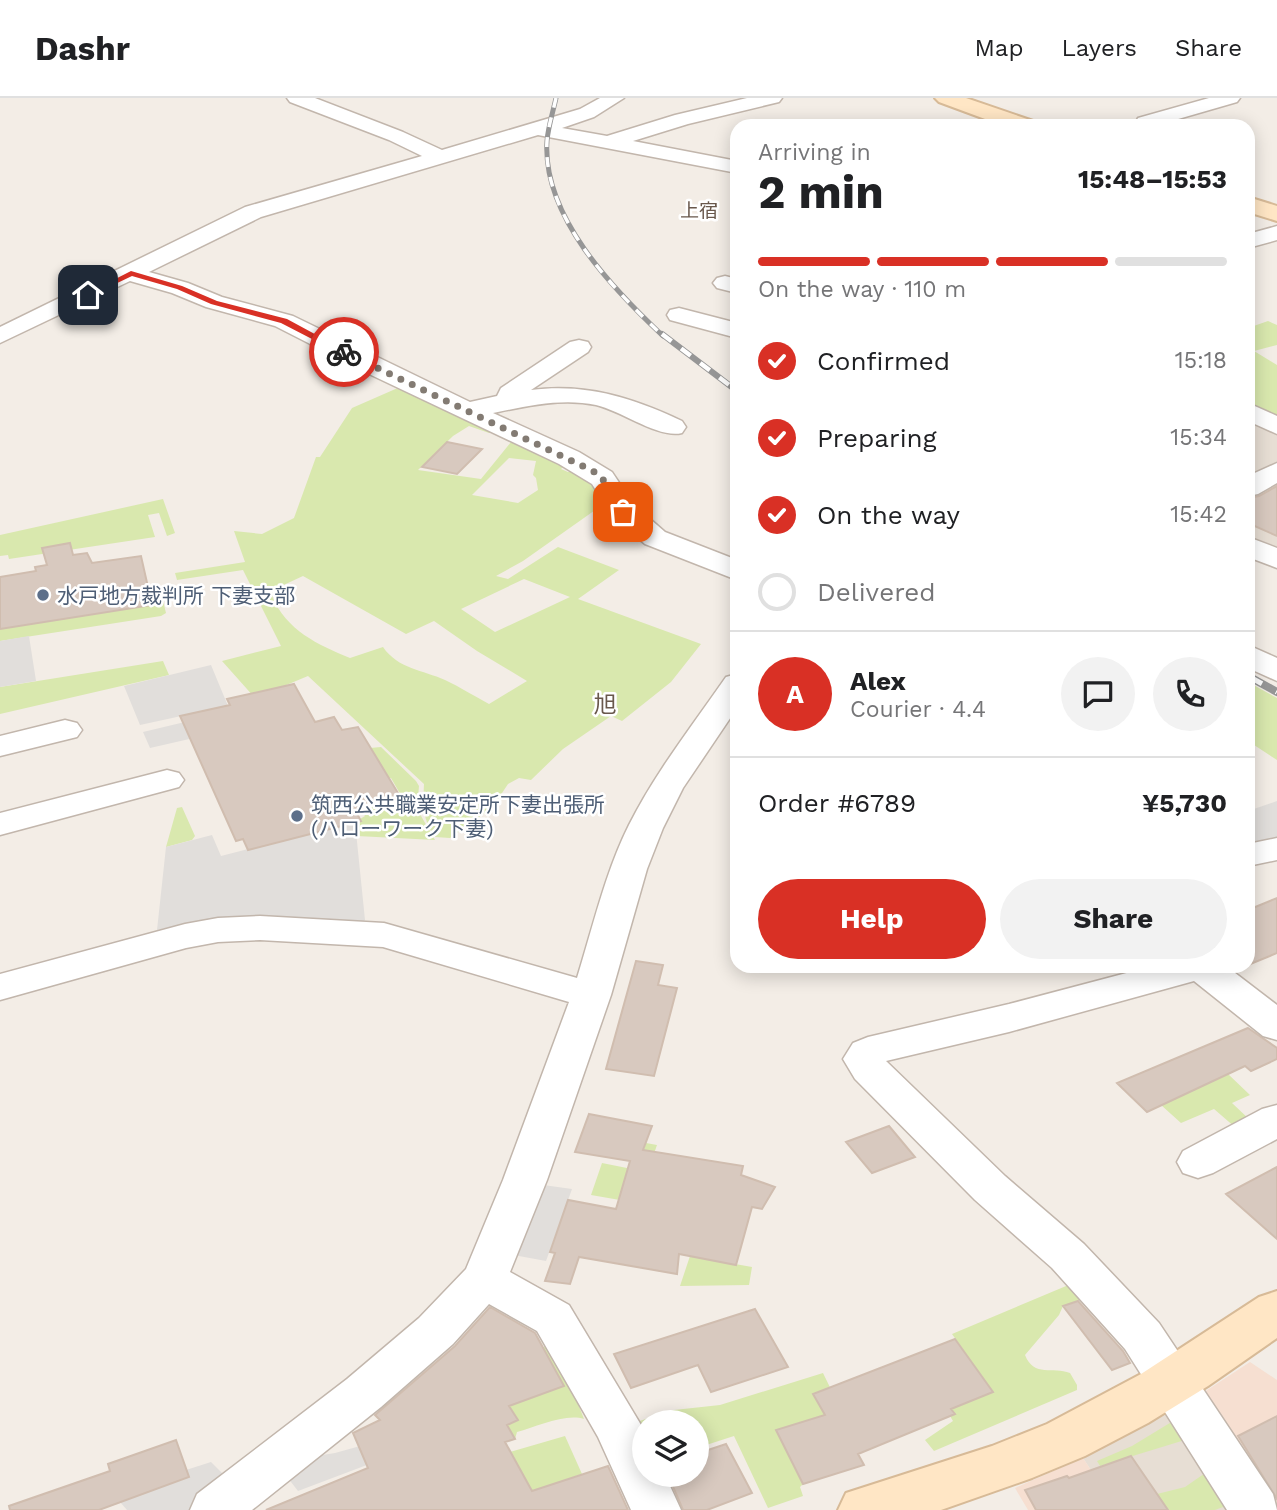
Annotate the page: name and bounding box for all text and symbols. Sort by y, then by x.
text: Dashr [35,29,130,68]
text: Map [975,34,1023,62]
text: Layers [1061,34,1137,62]
text: Share [1175,34,1242,62]
text: Arriving in [758,139,871,166]
text: 15:48–15:53 [1078,164,1227,194]
text: 2 min [758,165,884,219]
district label: 上宿 [680,199,718,222]
pin [58,265,118,325]
icon: home [69,276,107,314]
text: On the way · 110 m [758,276,966,303]
courier [309,317,379,387]
icon: bike [325,333,363,371]
icon: check [758,342,796,380]
text: Confirmed [817,346,950,376]
text: 15:18 [1175,347,1227,374]
icon: check [758,419,796,457]
text: Preparing [817,423,937,453]
text: 15:34 [1170,424,1227,451]
pin [593,482,653,542]
icon: bag [604,493,642,531]
icon: check [758,496,796,534]
text: On the way [817,500,960,530]
text: 15:42 [1170,501,1227,528]
text: Delivered [817,577,936,607]
place label: 水戸地方裁判所 下妻支部 [57,583,295,608]
marker: 水戸地方裁判所 下妻支部 [35,587,51,603]
button: chat [1061,657,1135,731]
button: phone [1153,657,1227,731]
text: Alex [850,666,906,696]
text: A [786,679,804,709]
district label: 旭 [594,691,617,718]
text: Courier · 4.4 [850,696,986,723]
text: Order #6789 [758,788,916,818]
text: ¥5,730 [1142,788,1227,818]
place label: 筑西公共職業安定所下妻出張所 (ハローワーク下妻) [311,792,605,841]
marker: 筑西公共職業安定所下妻出張所 (ハローワーク下妻) [289,808,305,824]
button: Help [758,879,986,959]
button: Share [1000,879,1227,959]
map controls [632,1410,709,1487]
button: layers [632,1410,709,1487]

